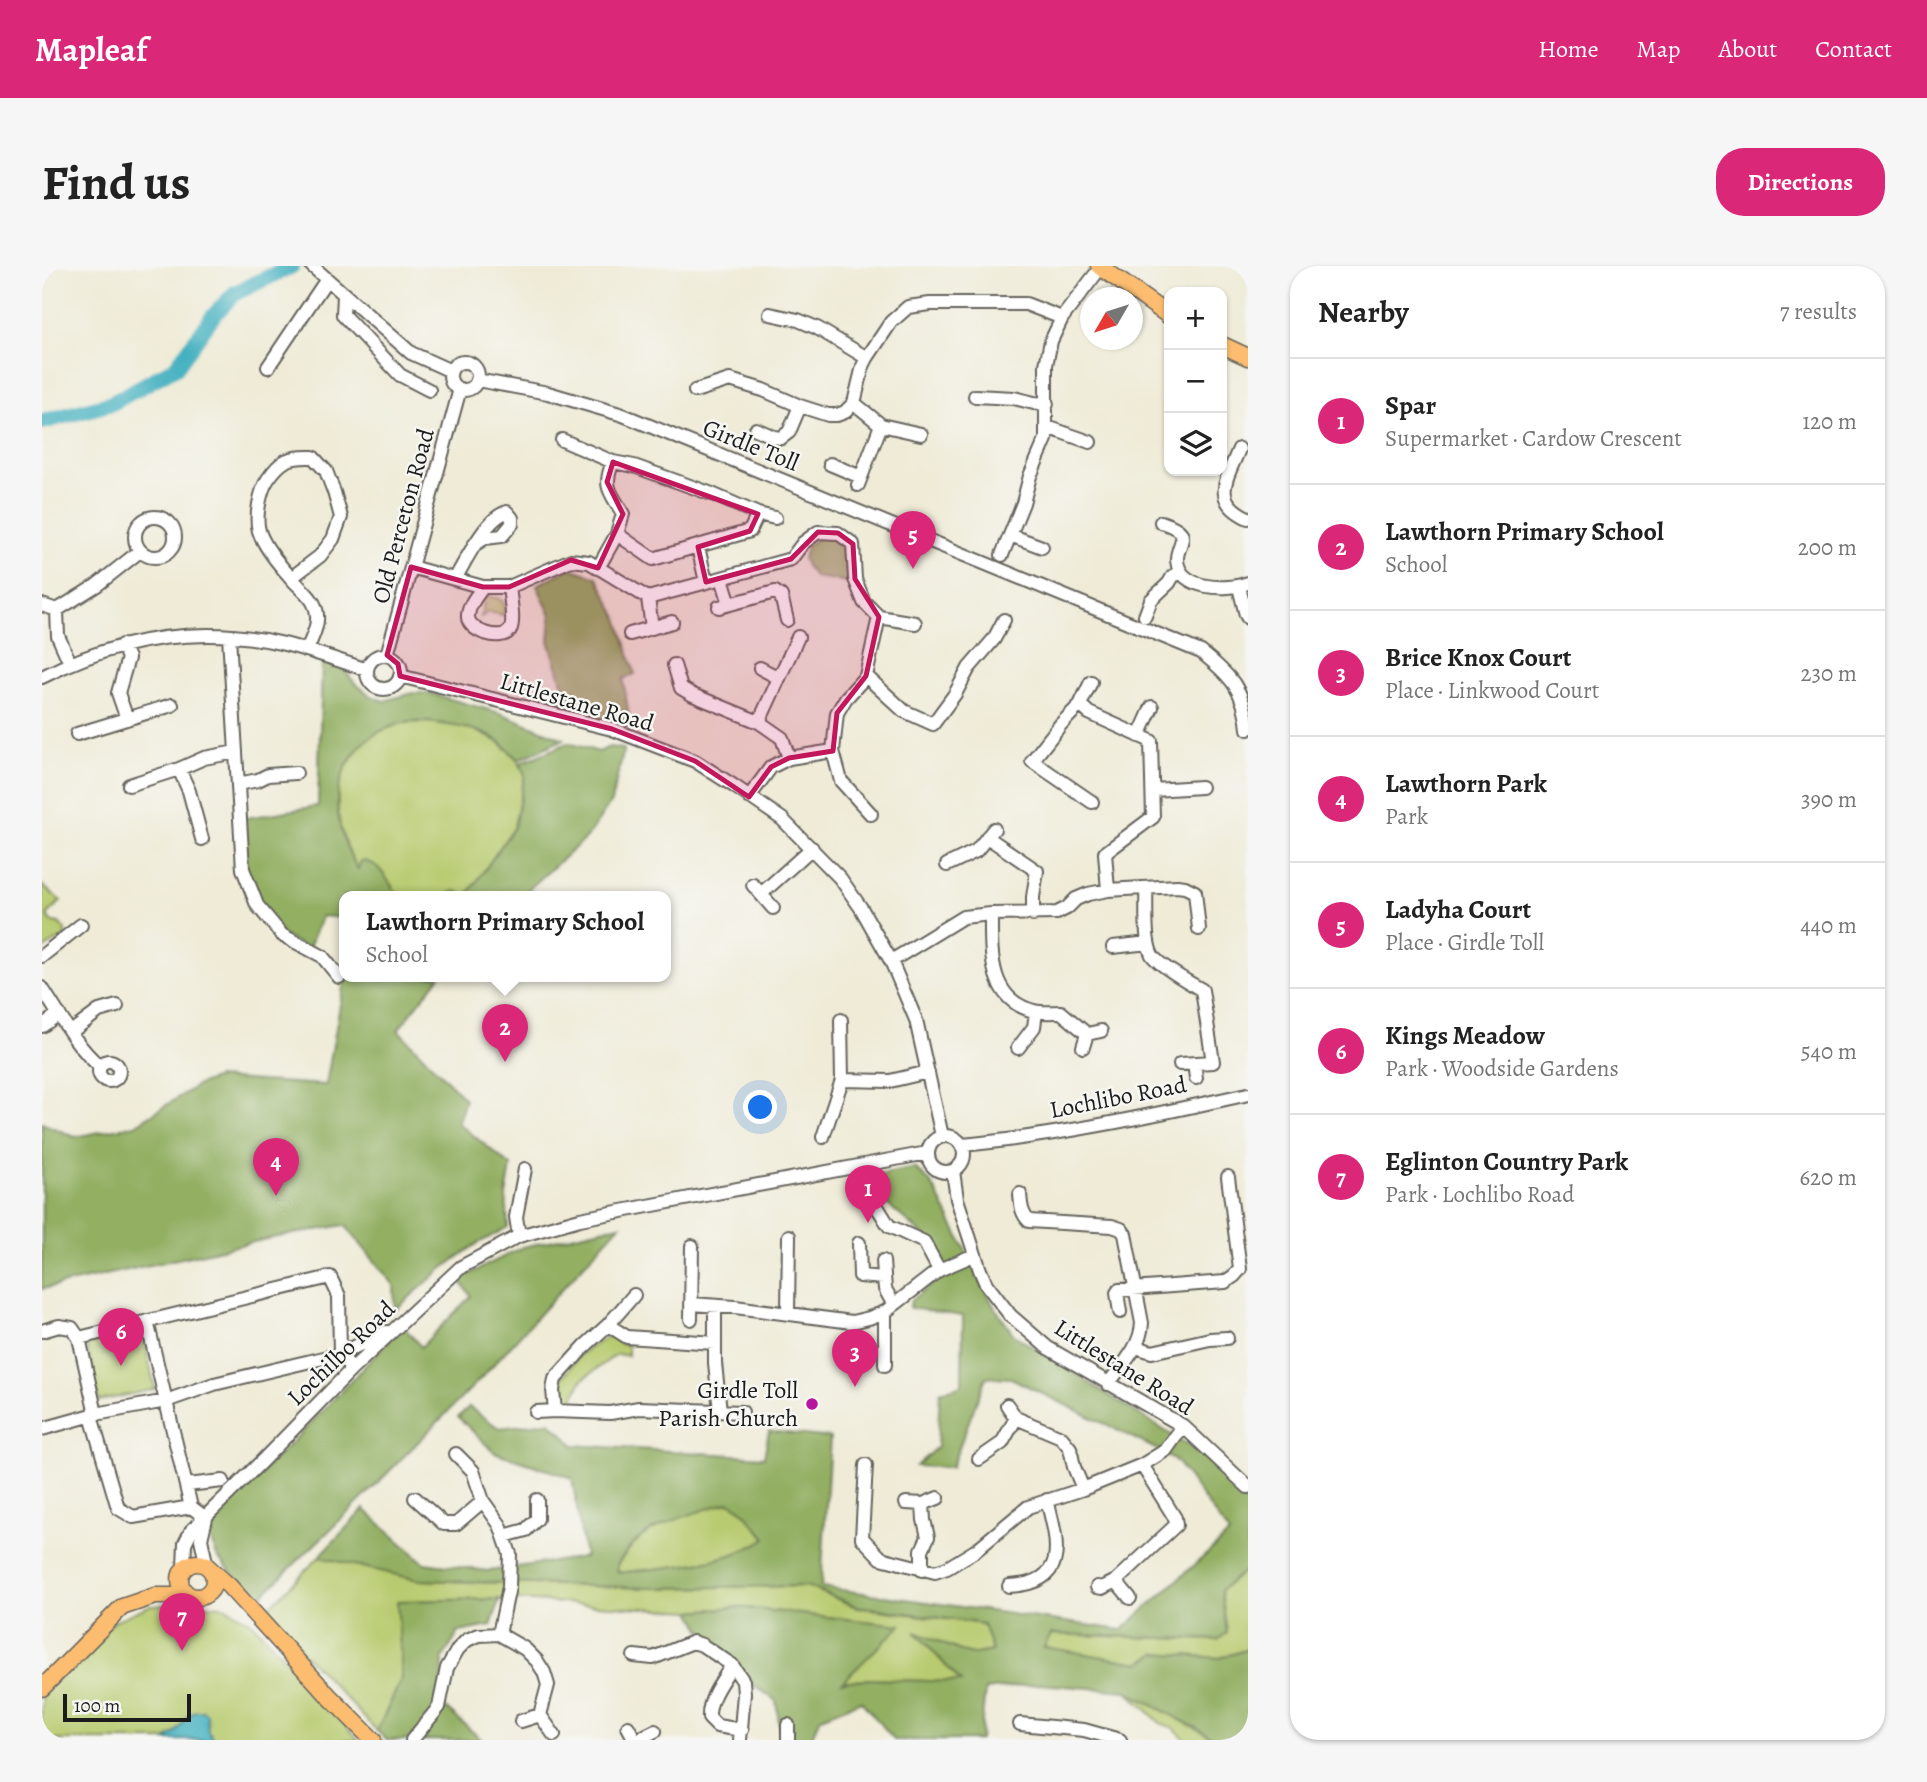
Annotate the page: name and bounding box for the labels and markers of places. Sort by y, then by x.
pin: 5 [890,511,936,569]
pin: 2 [482,1004,528,1062]
pin: 4 [253,1138,299,1196]
pin: 1 [845,1165,891,1223]
pin: 6 [98,1308,144,1366]
pin: 3 [832,1329,878,1387]
place label: Girdle Toll Parish Church [658,1374,798,1434]
marker: Girdle Toll Parish Church [804,1396,820,1412]
pin: 7 [159,1593,205,1651]

